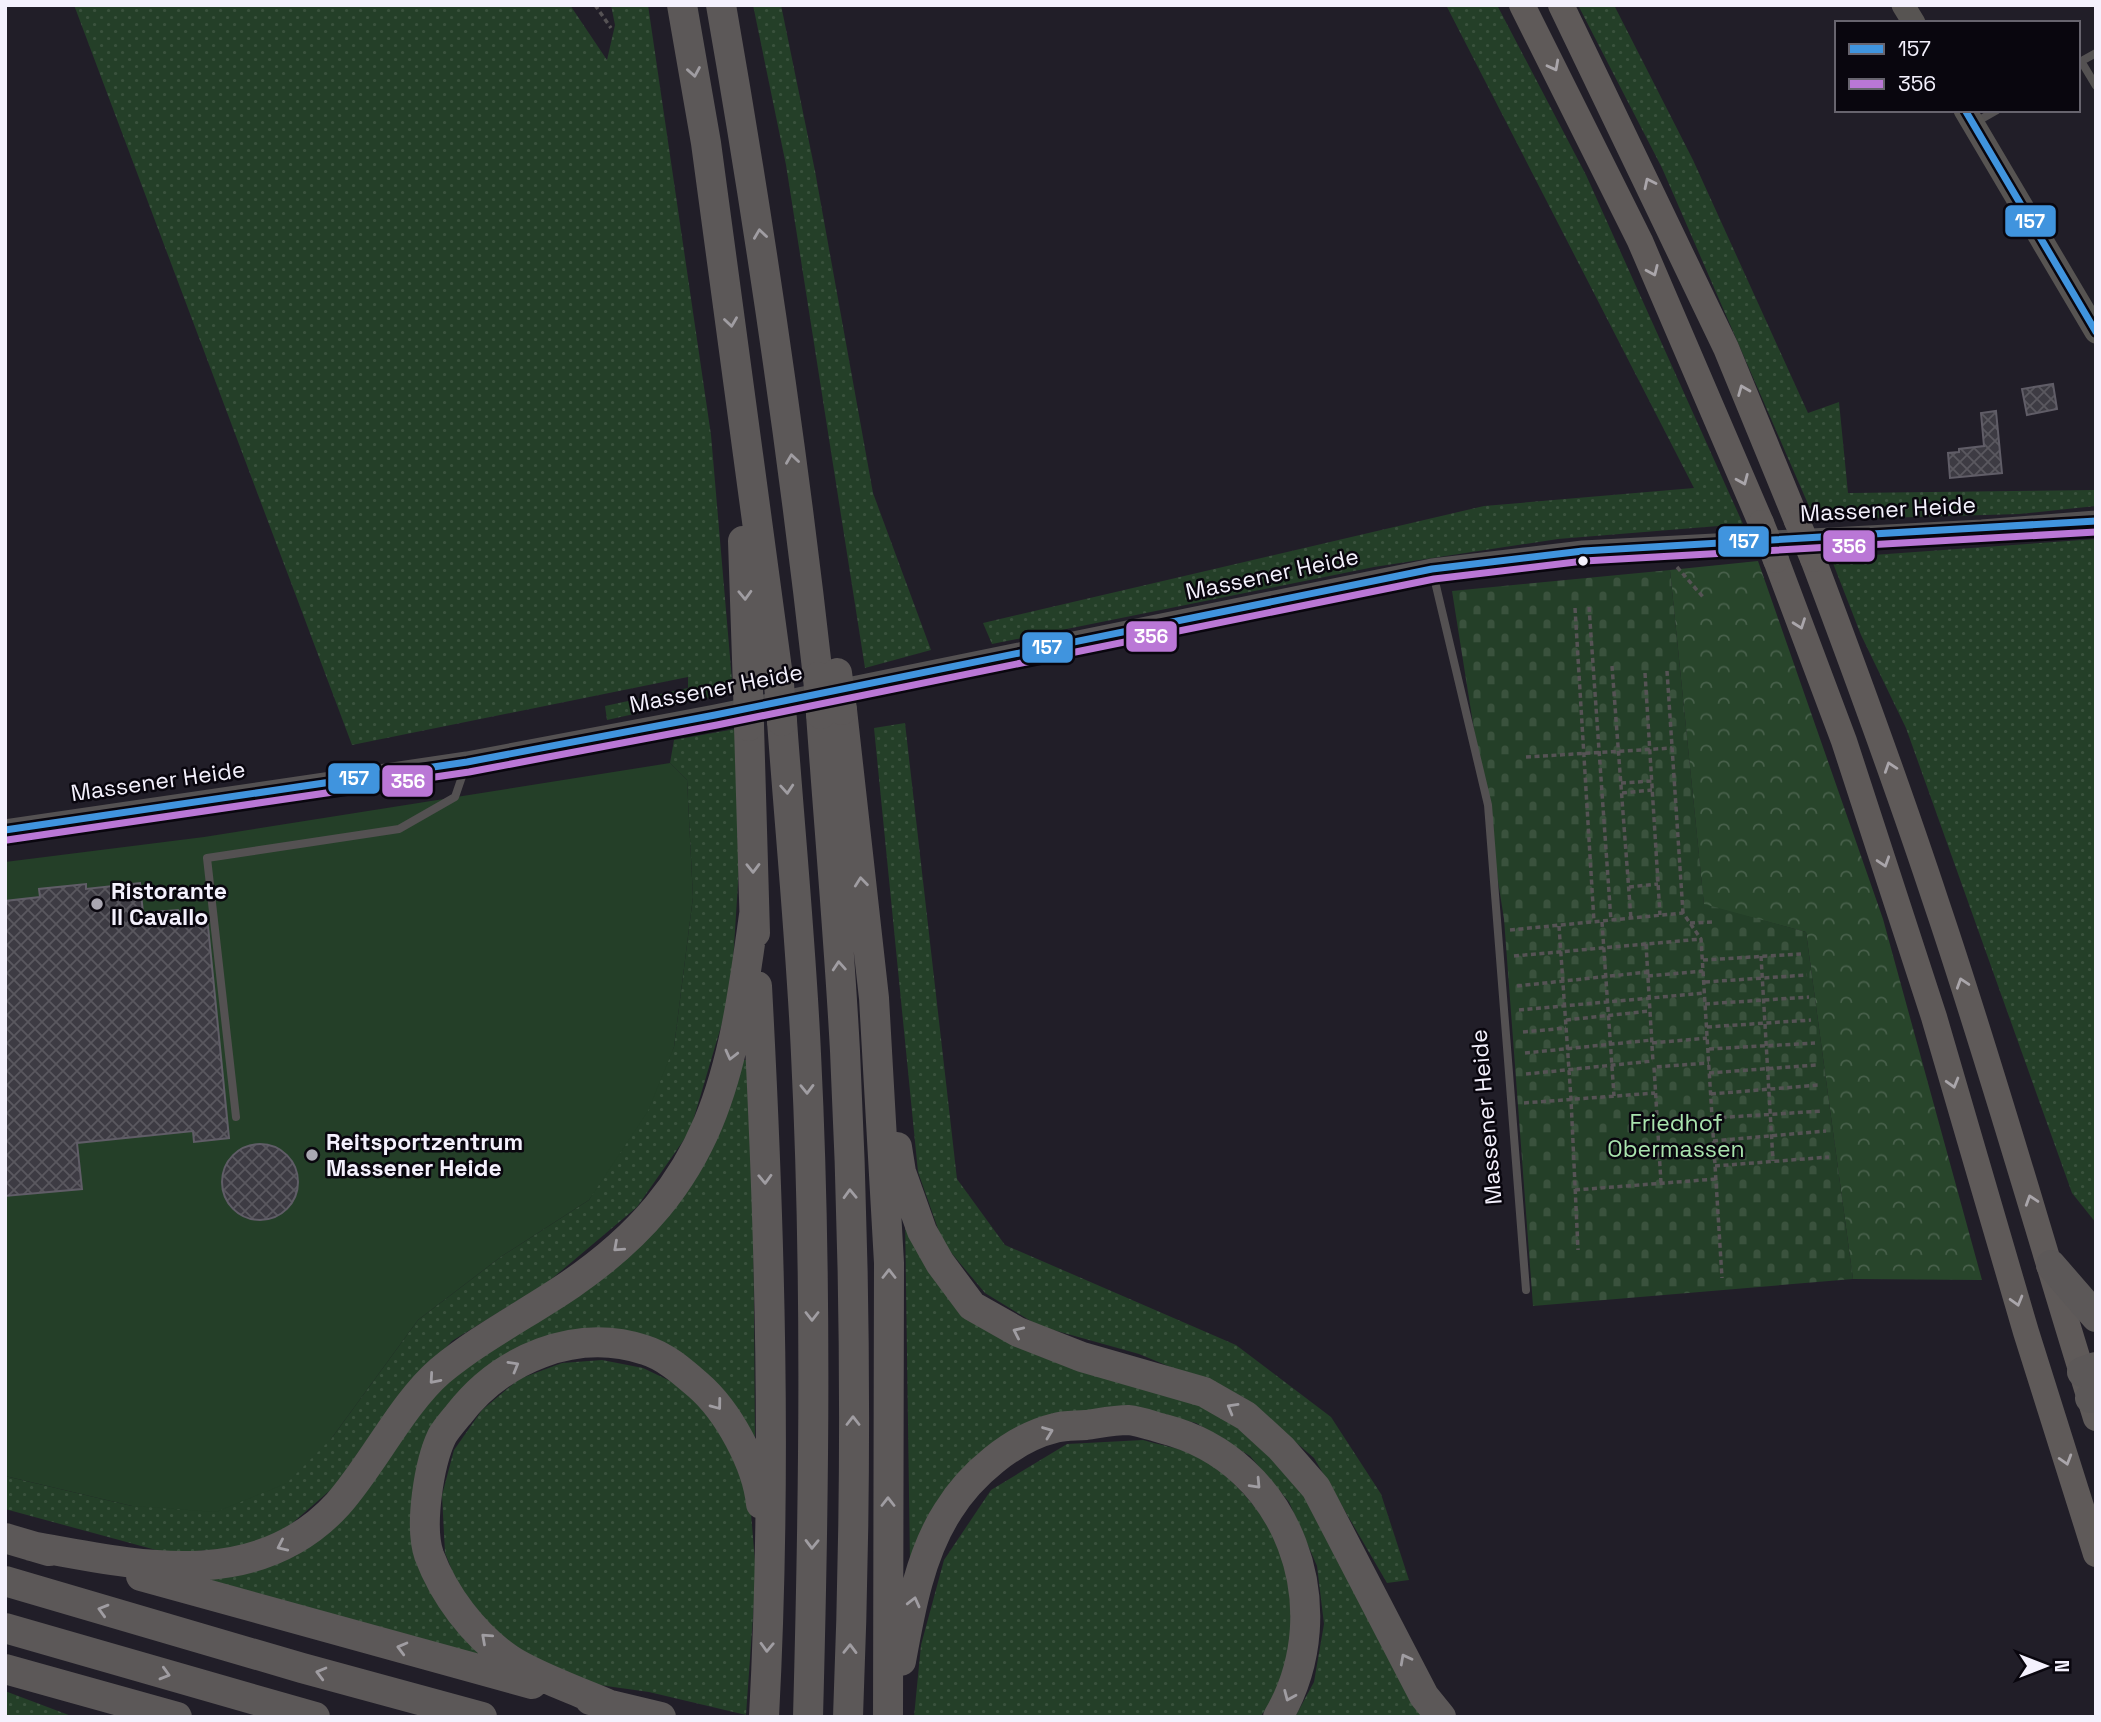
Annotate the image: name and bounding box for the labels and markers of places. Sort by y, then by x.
unlabelled marker [1576,554,1590,568]
place label: Ristorante Il Cavallo [111,876,227,932]
marker: Ristorante Il Cavallo [89,896,105,912]
place label: Reitsportzentrum Massener Heide [326,1127,523,1183]
marker: Reitsportzentrum Massener Heide [304,1147,320,1163]

